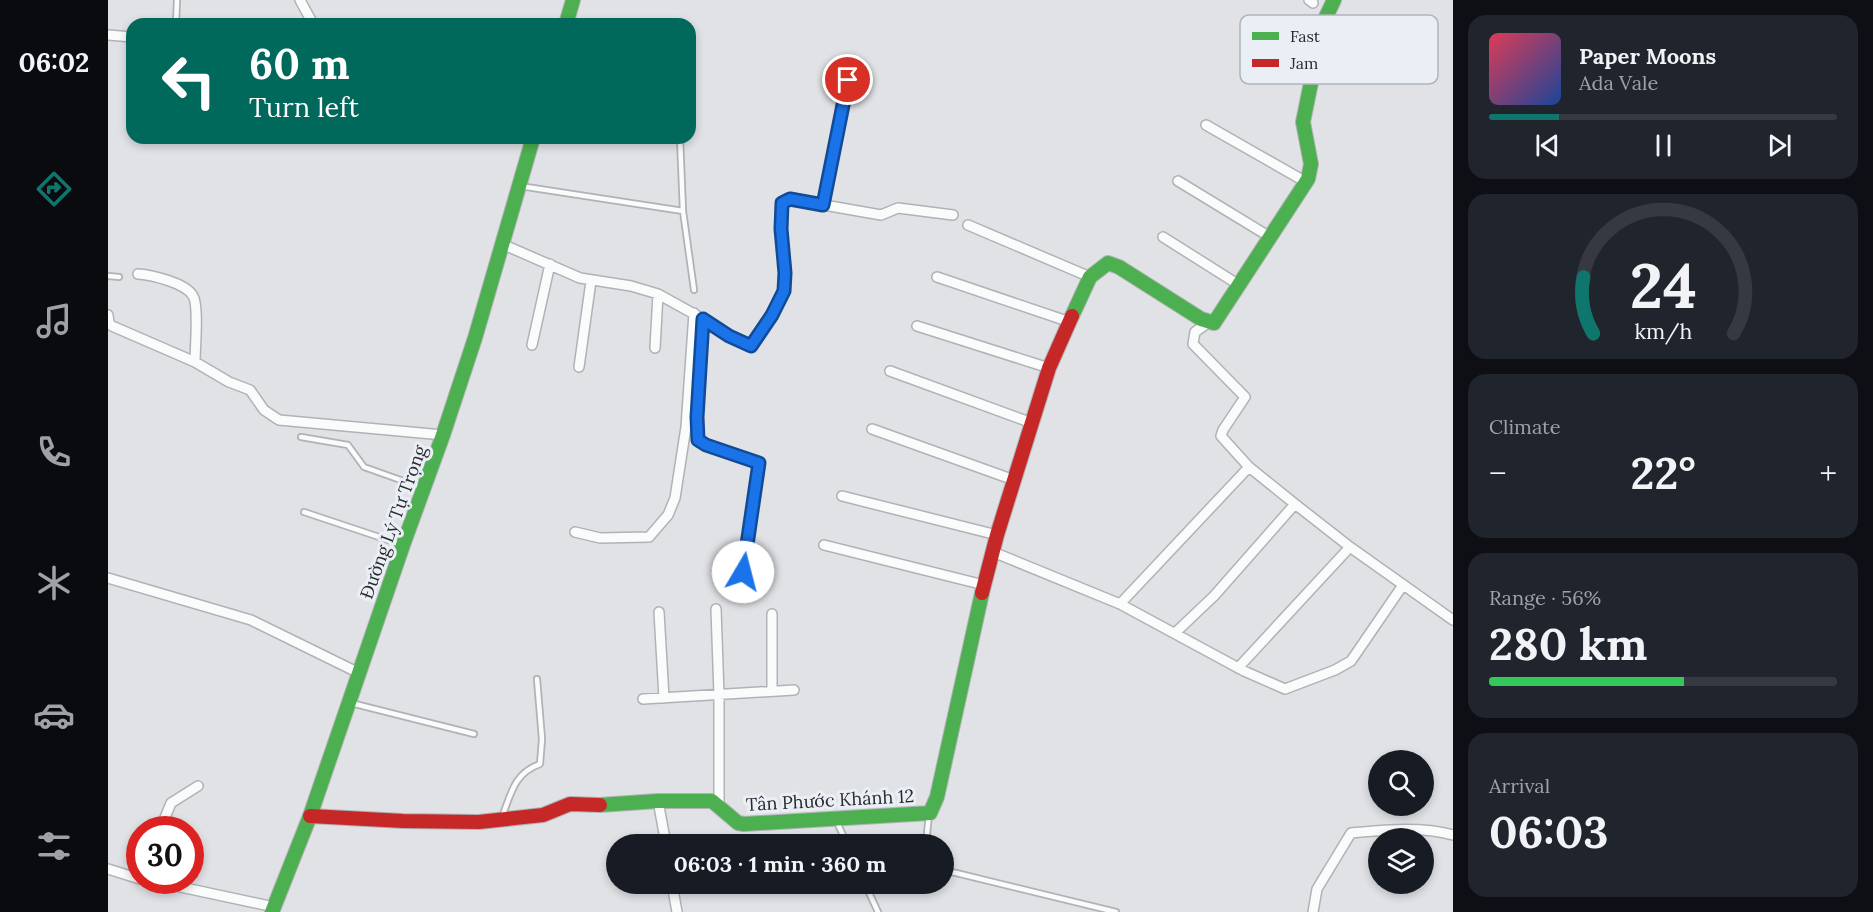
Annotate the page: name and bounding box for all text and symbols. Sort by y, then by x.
legend [1240,15,1438,84]
text: Fast [1290,26,1321,46]
text: 60 m [249,37,350,91]
icon: left [150,42,228,120]
text: Paper Moons [1579,42,1716,70]
text: 06:02 [18,45,90,79]
text: Jam [1289,53,1318,73]
pin [822,54,873,105]
icon: arrive [831,63,864,96]
text: Ada Vale [1579,70,1658,95]
text: Turn left [249,90,359,124]
icon: previous [1531,129,1564,162]
icon: pause [1647,129,1680,162]
icon: next [1763,129,1796,162]
icon: directions [33,168,75,210]
text: 24 [1629,245,1697,325]
icon: music [33,300,75,342]
text: km/h [1634,317,1692,345]
text: Climate [1489,414,1561,439]
icon: phone [33,431,75,473]
street label: Đường Lý Tự Trọng [354,441,432,602]
text: 22° [1630,444,1696,501]
text: − [1489,452,1507,494]
text: + [1819,452,1837,494]
position arrow [711,540,775,604]
icon: climate [33,562,75,604]
text: Range · 56% [1489,585,1601,610]
text: 280 km [1489,615,1647,672]
icon: car [33,694,75,736]
map controls [1368,750,1434,894]
button: search [1368,750,1434,816]
text: Arrival [1489,773,1550,798]
street label: Tân Phước Khánh 12 [745,784,915,816]
text: 06:03 [1489,803,1609,860]
speed limit sign: 30 [126,816,204,894]
icon: filters [33,825,75,867]
button: layers [1368,828,1434,894]
text: 06:03 · 1 min · 360 m [674,850,886,878]

